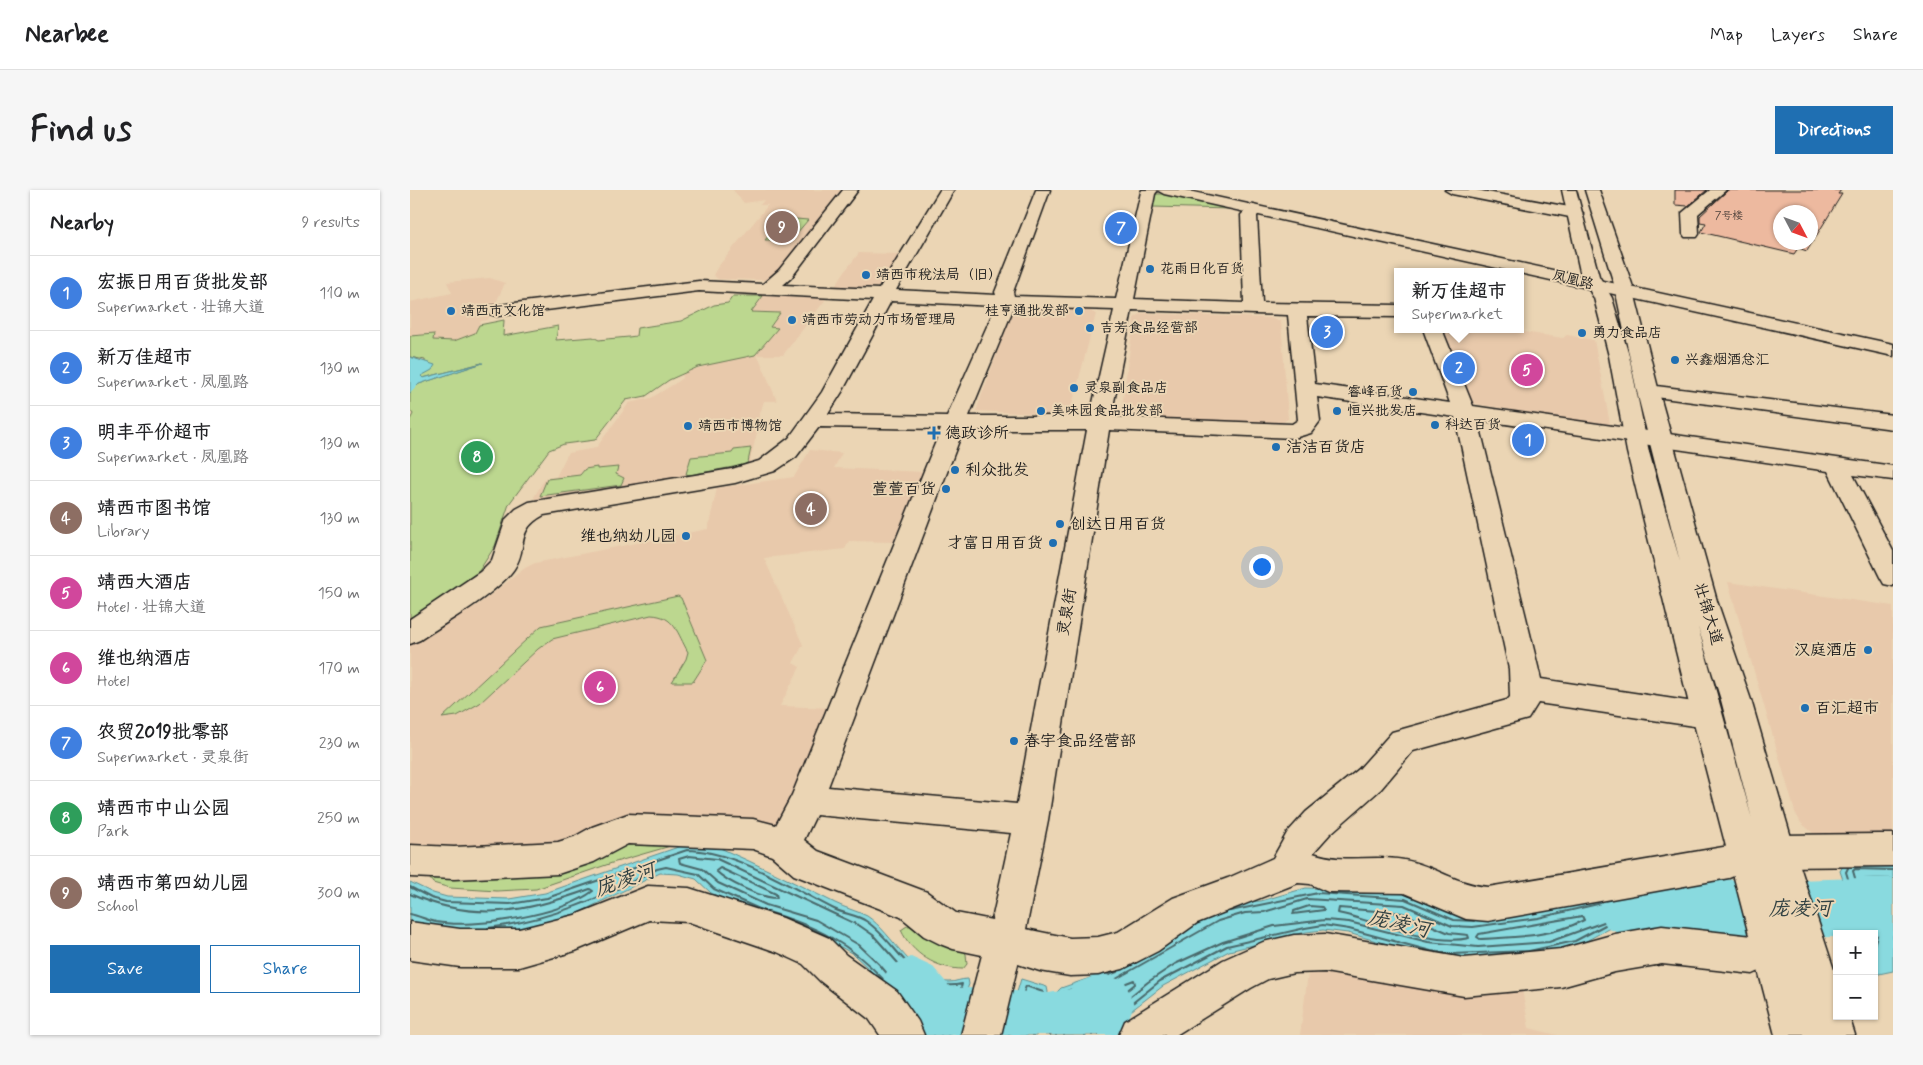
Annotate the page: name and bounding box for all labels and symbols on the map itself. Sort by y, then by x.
north arrow [1773,205,1818,250]
pin: 9 [766,208,798,246]
pin: 7 [1105,209,1137,247]
house number: 7号楼 [1715,209,1743,223]
place label: 花雨日化百货 [1160,260,1244,278]
marker: 花雨日化百货 [1144,263,1156,275]
place label: 靖西市税法局（旧） [876,266,1002,284]
street label: 凤凰路 [1550,266,1596,294]
marker: 靖西市税法局（旧） [860,269,872,281]
place label: 靖西市文化馆 [461,302,545,320]
place label: 桂亨通批发部 [985,302,1069,320]
marker: 靖西市文化馆 [445,305,457,317]
marker: 桂亨通批发部 [1073,305,1085,317]
place label: 靖西市劳动力市场管理局 [802,311,956,329]
pin: 3 [1311,313,1343,351]
marker: 靖西市劳动力市场管理局 [786,314,798,326]
place label: 吉芳食品经营部 [1100,319,1198,337]
marker: 吉芳食品经营部 [1084,322,1096,334]
place label: 勇力食品店 [1592,324,1662,342]
marker: 勇力食品店 [1576,327,1588,339]
pin: 2 [1443,349,1475,387]
pin: 5 [1511,351,1543,389]
place label: 兴鑫烟酒总汇 [1685,351,1769,369]
marker: 兴鑫烟酒总汇 [1669,354,1681,366]
place label: 灵泉副食品店 [1084,379,1168,397]
marker: 灵泉副食品店 [1068,382,1080,394]
place label: 睿峰百货 [1347,383,1403,401]
marker: 睿峰百货 [1407,386,1419,398]
place label: 美味园食品批发部 [1051,402,1163,420]
place label: 恒兴批发店 [1347,402,1417,420]
marker: 美味园食品批发部 [1035,405,1047,417]
marker: 恒兴批发店 [1331,405,1343,417]
place label: 科达百货 [1445,416,1501,434]
place label: 靖西市博物馆 [698,417,782,435]
marker: 科达百货 [1429,419,1441,431]
marker: 靖西市博物馆 [682,420,694,432]
pin: 1 [1512,421,1544,459]
place label: 德政诊所 [945,423,1009,444]
marker: 德政诊所 [927,426,941,440]
place label: 洁洁百货店 [1286,437,1366,458]
pin: 8 [461,438,493,476]
marker: 洁洁百货店 [1270,441,1282,453]
place label: 利众批发 [965,460,1029,481]
marker: 利众批发 [949,464,961,476]
place label: 萱萱百货 [872,479,936,500]
marker: 萱萱百货 [940,483,952,495]
pin: 4 [795,490,827,528]
place label: 创达日用百货 [1070,514,1166,535]
marker: 创达日用百货 [1054,518,1066,530]
place label: 维也纳幼儿园 [580,526,676,547]
marker: 维也纳幼儿园 [680,530,692,542]
place label: 才富日用百货 [947,533,1043,554]
marker: 才富日用百货 [1047,537,1059,549]
your location [1249,554,1275,580]
street label: 壮锦大道 [1689,580,1727,648]
street label: 灵泉街 [1052,587,1082,637]
place label: 汉庭酒店 [1794,640,1858,661]
marker: 汉庭酒店 [1862,644,1874,656]
pin: 6 [584,668,616,706]
place label: 百汇超市 [1815,698,1879,719]
marker: 百汇超市 [1799,702,1811,714]
place label: 春宇食品经营部 [1024,731,1136,752]
marker: 春宇食品经营部 [1008,735,1020,747]
water label: 庞凌河 [591,856,662,903]
water label: 庞凌河 [1769,895,1834,923]
water label: 庞凌河 [1365,903,1436,945]

